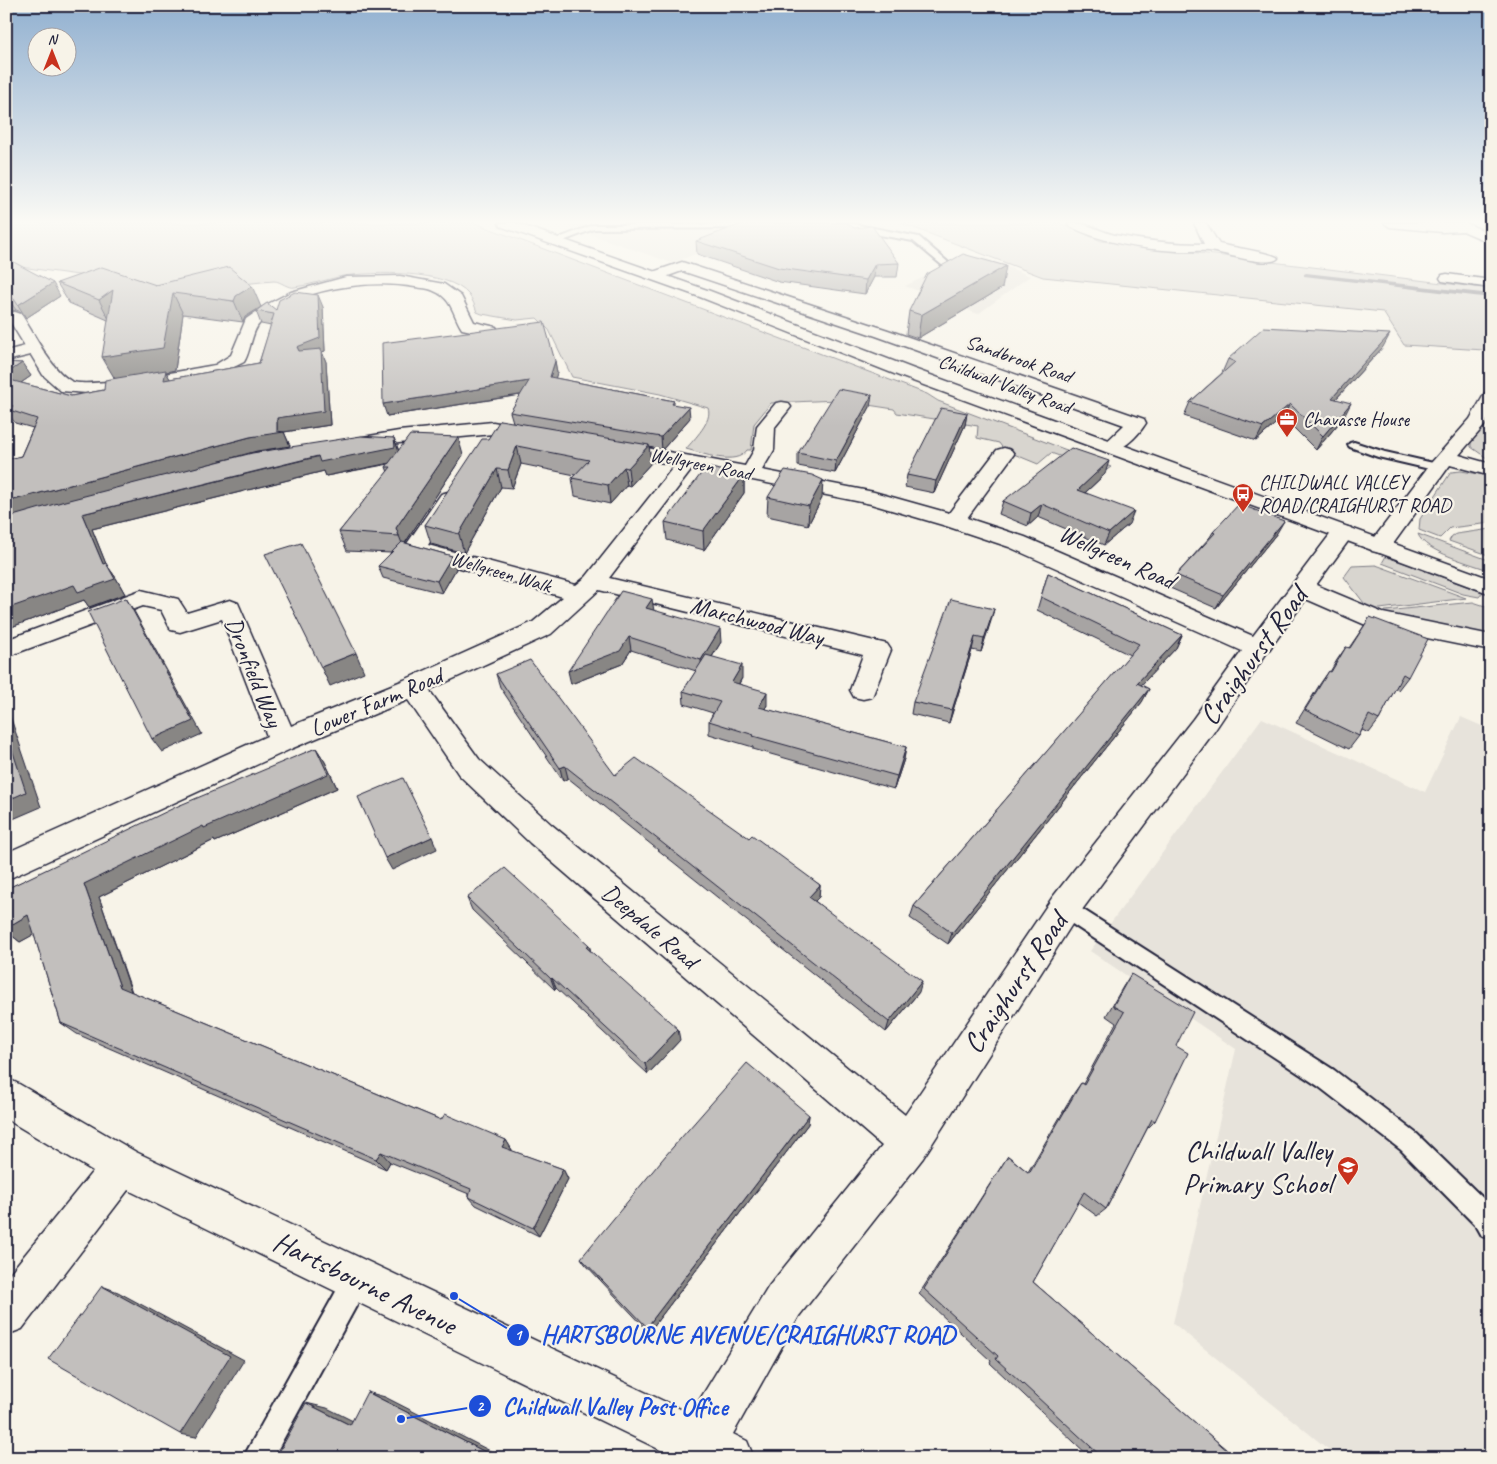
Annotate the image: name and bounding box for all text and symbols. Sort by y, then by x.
north arrow [28,28,78,78]
text: N [48,31,59,48]
street label: Sandbrook Road [963,329,1078,390]
street label: Childwall Valley Road [935,348,1078,421]
office icon: Chavasse House [1275,407,1299,438]
place label: Chavasse House [1303,407,1411,432]
street label: Wellgreen Road [648,442,757,487]
place label: CHILDWALL VALLEY ROAD/CRAIGHURST ROAD [1259,470,1453,518]
bus stop icon: CHILDWALL VALLEY ROAD/CRAIGHURST ROAD [1231,482,1255,513]
street label: Wellgreen Road [1055,518,1183,597]
street label: Wellgreen Walk [448,546,556,599]
street label: Craighurst Road [1190,576,1318,732]
street label: Marchwood Way [687,590,828,652]
street label: Dronfield Way [218,613,290,733]
street label: Lower Farm Road [305,659,450,743]
street label: Deepdale Road [596,877,707,977]
street label: Craighurst Road [954,902,1078,1060]
place label: Childwall Valley Primary School [1183,1132,1337,1202]
school or university icon: Childwall Valley Primary School [1336,1155,1360,1186]
street label: Hartsbourne Avenue [267,1223,465,1344]
callout: HARTSBOURNE AVENUE/CRAIGHURST ROAD [505,1315,965,1355]
text: HARTSBOURNE AVENUE/CRAIGHURST ROAD [541,1319,957,1351]
text: 1 [515,1326,524,1345]
callout: Childwall Valley Post Office [468,1386,738,1426]
text: Childwall Valley Post Office [502,1391,730,1423]
text: 2 [477,1397,485,1416]

